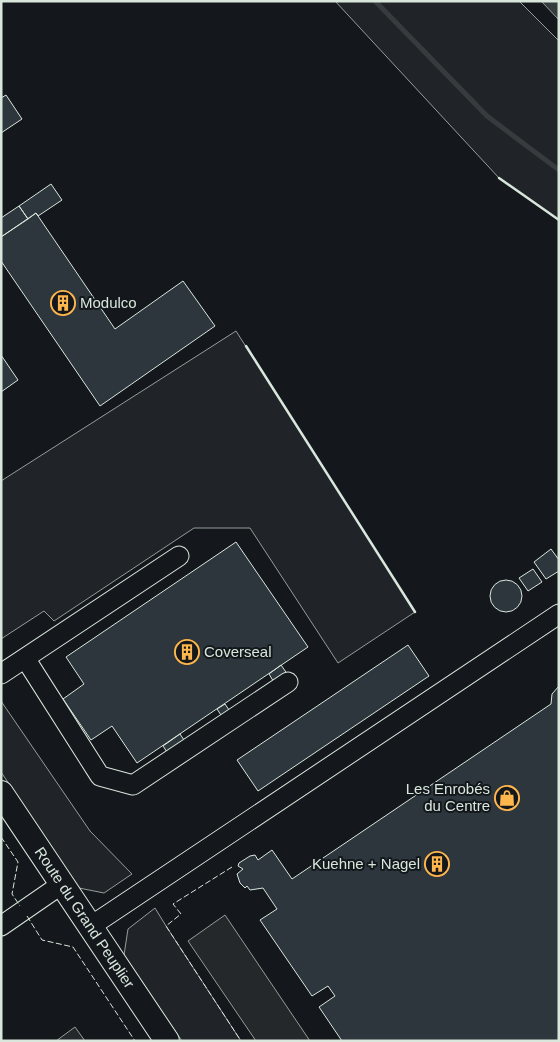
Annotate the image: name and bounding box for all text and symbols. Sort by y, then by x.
building icon: Modulco [50,290,76,316]
place label: Modulco [80,294,137,311]
building icon: Coverseal [174,639,200,665]
place label: Coverseal [204,643,272,660]
place label: Les Enrobés du Centre [406,780,490,814]
shop icon: Les Enrobés du Centre [494,785,520,811]
street label: Route du Grand Peuplier [32,844,138,991]
building icon: Kuehne + Nagel [424,851,450,877]
place label: Kuehne + Nagel [312,855,420,872]

